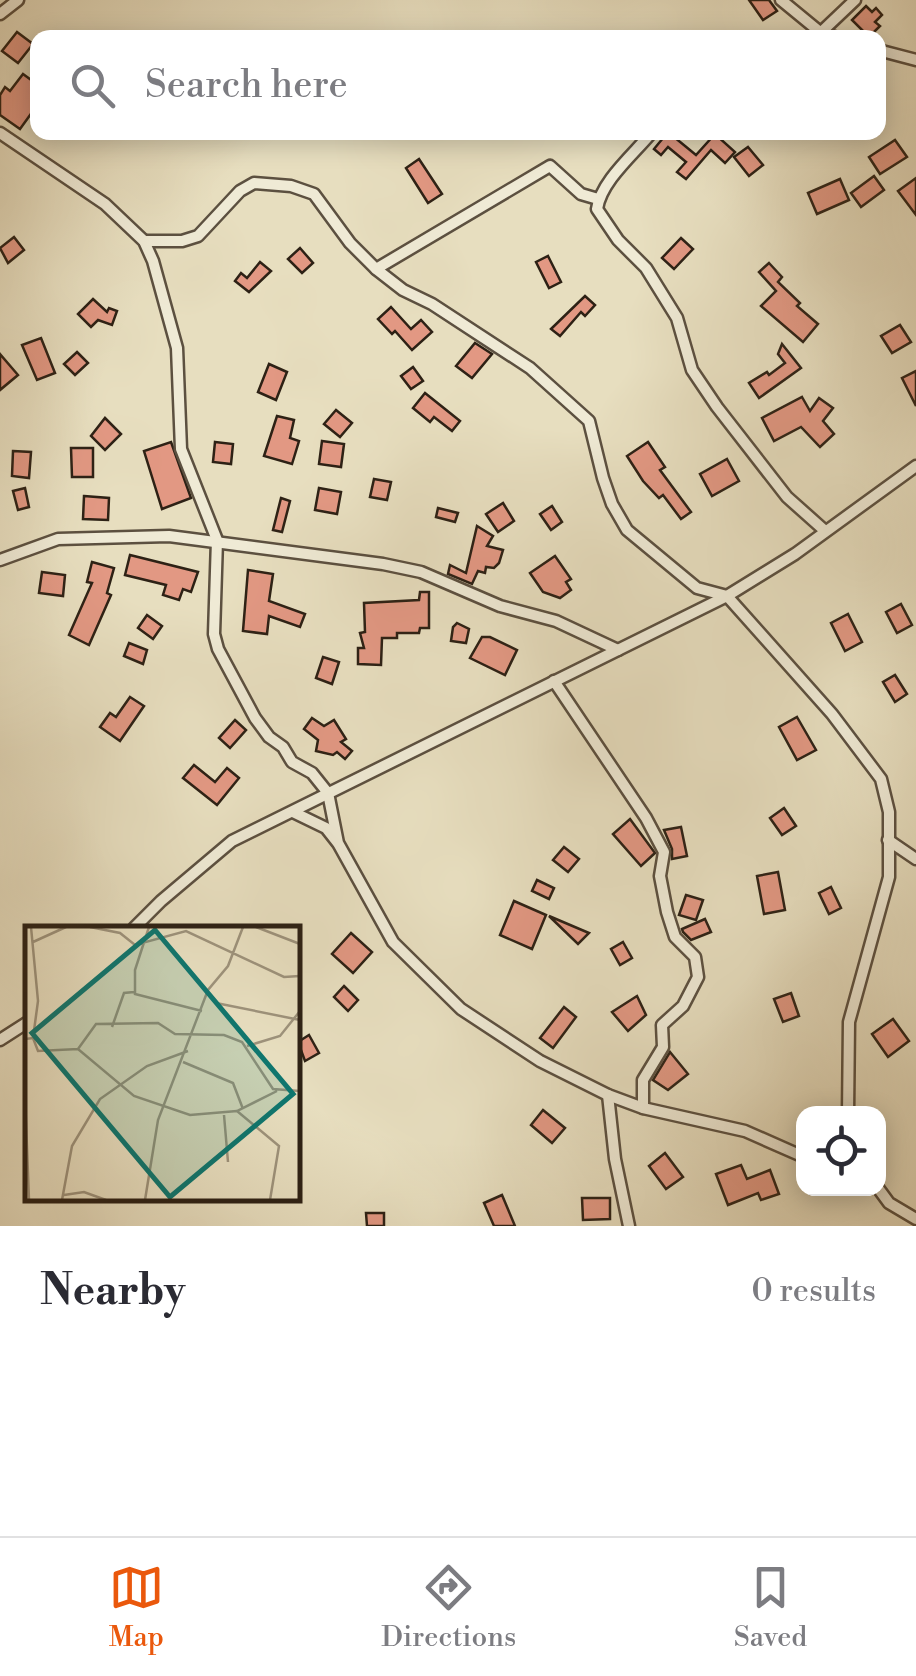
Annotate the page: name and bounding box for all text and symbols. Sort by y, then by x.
search box [30,30,886,140]
icon: search [65,58,120,113]
text: Search here [145,62,348,109]
inset map [25,926,300,1201]
map controls [796,1106,886,1196]
button: locate [796,1106,886,1196]
text: Nearby [40,1265,185,1318]
text: 0 results [751,1271,876,1311]
tab: Map [109,1560,164,1655]
tab: Directions [381,1560,516,1655]
tab: Saved [734,1560,807,1655]

